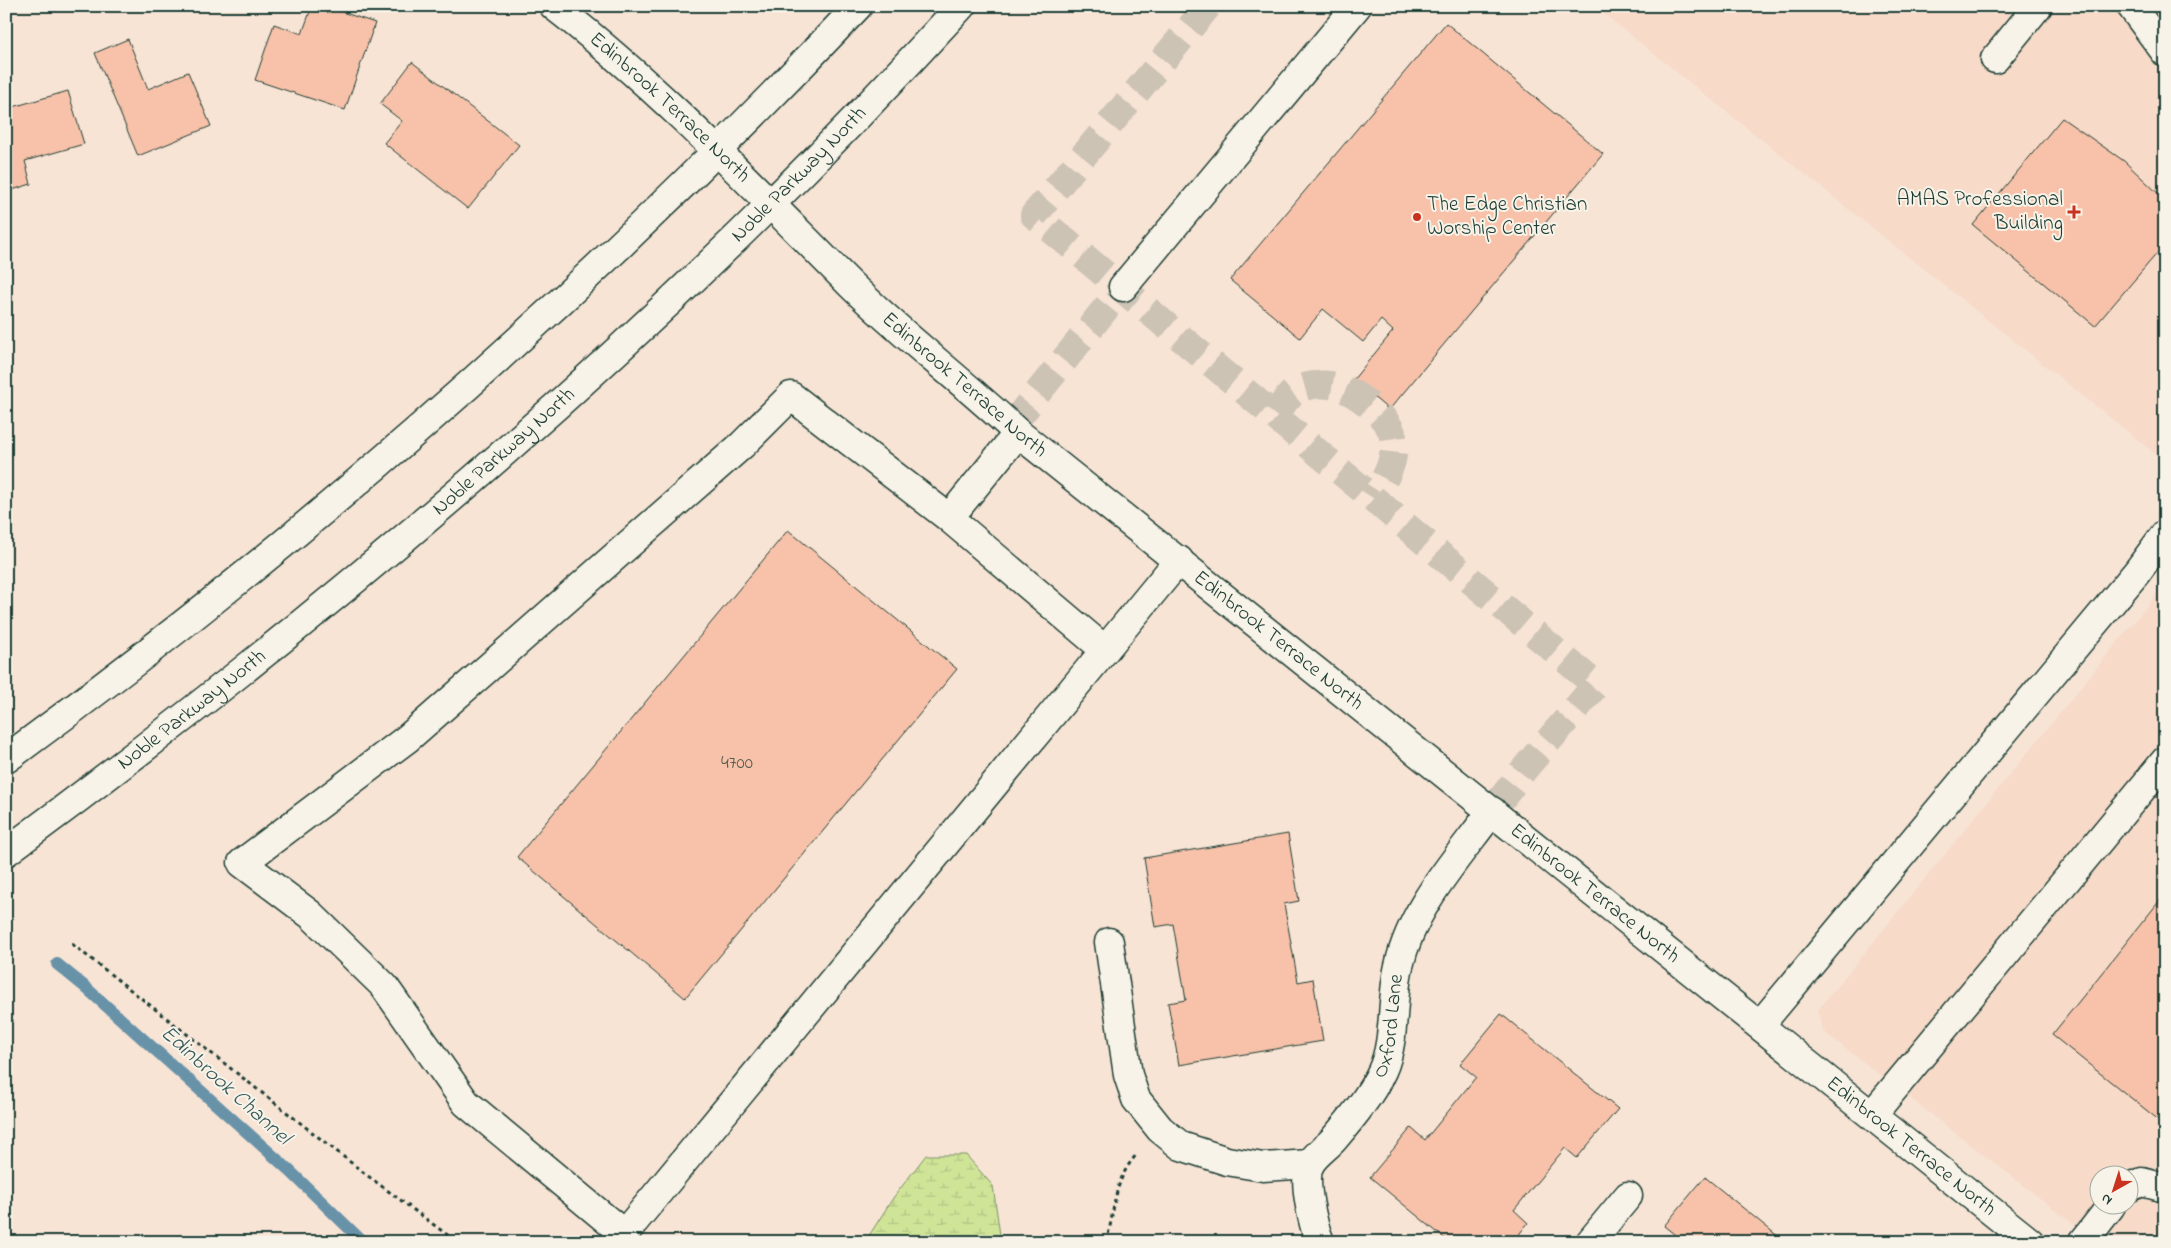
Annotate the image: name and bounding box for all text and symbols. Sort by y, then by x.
street label: Edinbrook Terrace North [582,25,757,190]
street label: Noble Parkway North [725,100,874,250]
place label: AMAS Professional Building [1897,185,2063,241]
place label: The Edge Christian Worship Center [1427,190,1587,244]
marker: AMAS Professional Building [2067,205,2081,219]
marker: The Edge Christian Worship Center [1411,211,1423,223]
street label: Edinbrook Terrace North [875,305,1053,465]
street label: Noble Parkway North [426,381,582,523]
street label: Edinbrook Terrace North [1187,564,1370,718]
street label: Noble Parkway North [111,642,273,778]
house number: 4700 [721,750,753,777]
street label: Edinbrook Terrace North [1503,816,1686,971]
street label: Oxford Lane [1366,971,1412,1083]
water label: Edinbrook Channel [153,1019,299,1155]
street label: Edinbrook Terrace North [1819,1069,2002,1224]
north arrow [2088,1166,2138,1216]
text: N [2096,1188,2117,1210]

